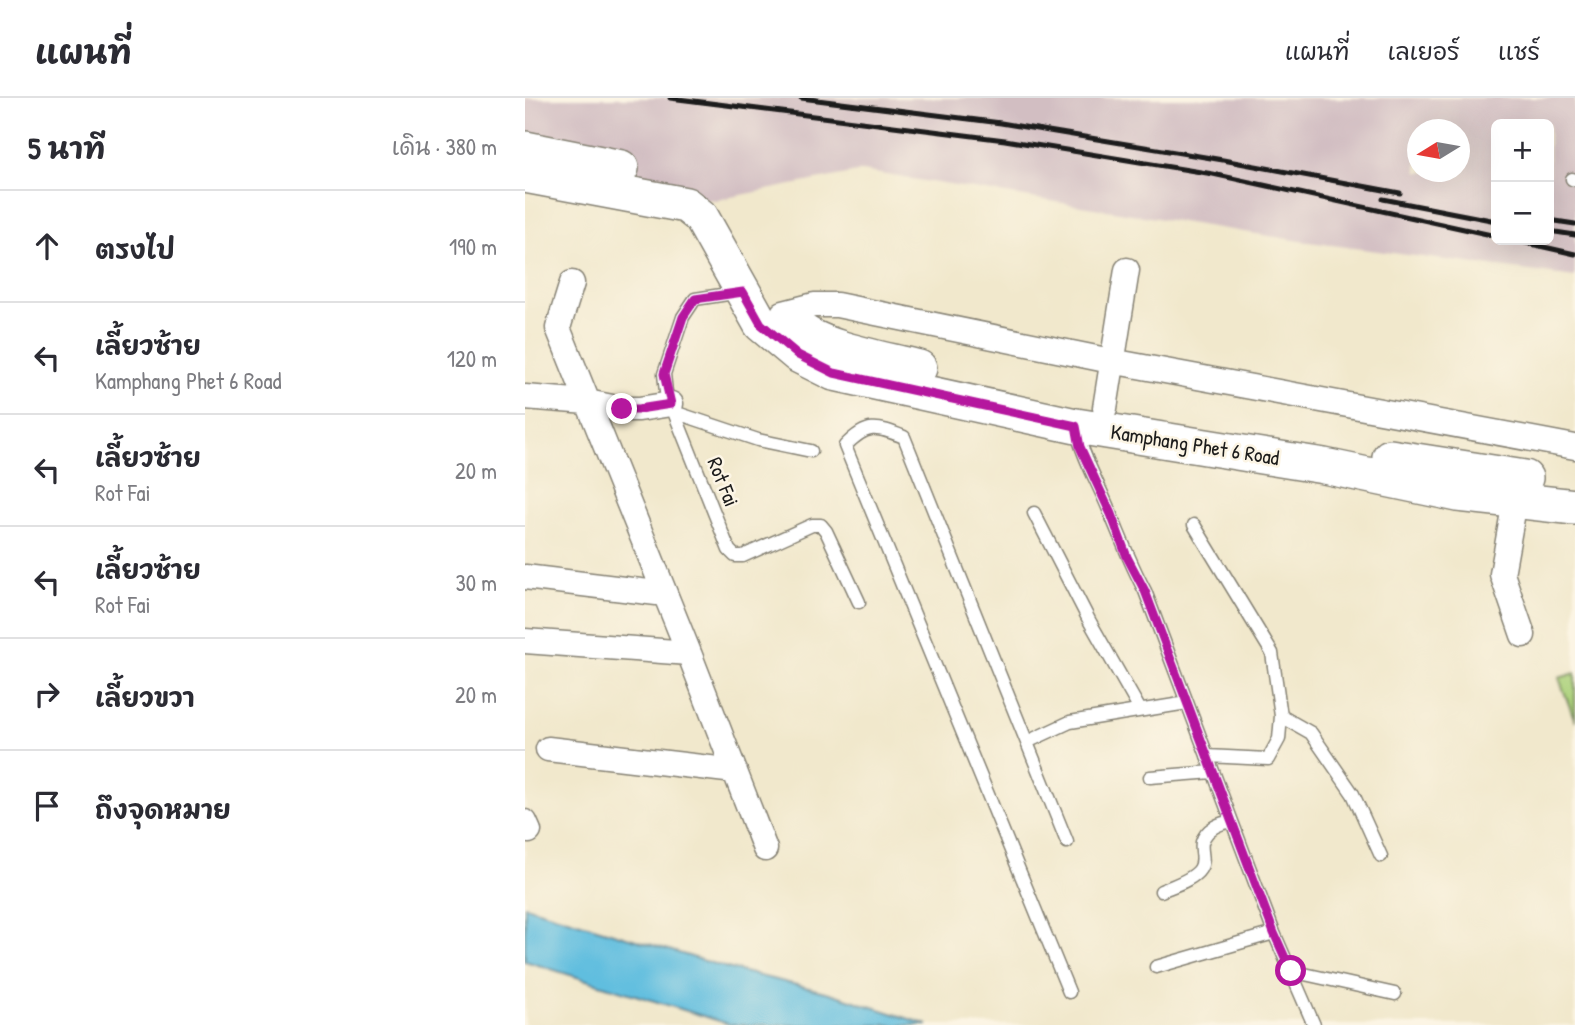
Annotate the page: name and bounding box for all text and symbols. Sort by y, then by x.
text: แผนที่ [35,30,132,74]
text: แผนที่ [1285,35,1350,67]
text: เลเยอร์ [1388,35,1460,67]
text: แชร์ [1498,35,1540,67]
north arrow [1407,119,1470,182]
map controls [1491,119,1554,245]
button: + [1491,119,1554,182]
text: 5 นาที [28,128,105,168]
text: เดิน · 380 m [392,131,497,162]
button: − [1491,182,1554,245]
icon: ahead [28,227,66,265]
text: 190 m [449,231,497,262]
text: ตรงไป [95,232,175,267]
text: เลี้ยวซ้าย [95,328,201,363]
icon: left [28,339,66,377]
text: 120 m [447,343,497,374]
text: Kamphang Phet 6 Road [95,365,281,396]
route end [606,393,637,424]
street label: Kamphang Phet 6 Road [1109,417,1281,472]
text: เลี้ยวซ้าย [95,440,201,475]
icon: left [28,451,66,489]
street label: Rot Fai [700,453,746,511]
text: 20 m [455,455,497,486]
text: Rot Fai [95,477,151,508]
text: เลี้ยวซ้าย [95,552,201,587]
icon: left [28,563,66,601]
text: 30 m [455,567,497,598]
text: Rot Fai [95,589,151,620]
icon: right [28,675,66,713]
text: 20 m [455,679,497,710]
text: เลี้ยวขวา [95,680,195,715]
icon: arrive [28,787,66,825]
text: ถึงจุดหมาย [95,792,231,827]
route start [1275,955,1306,986]

